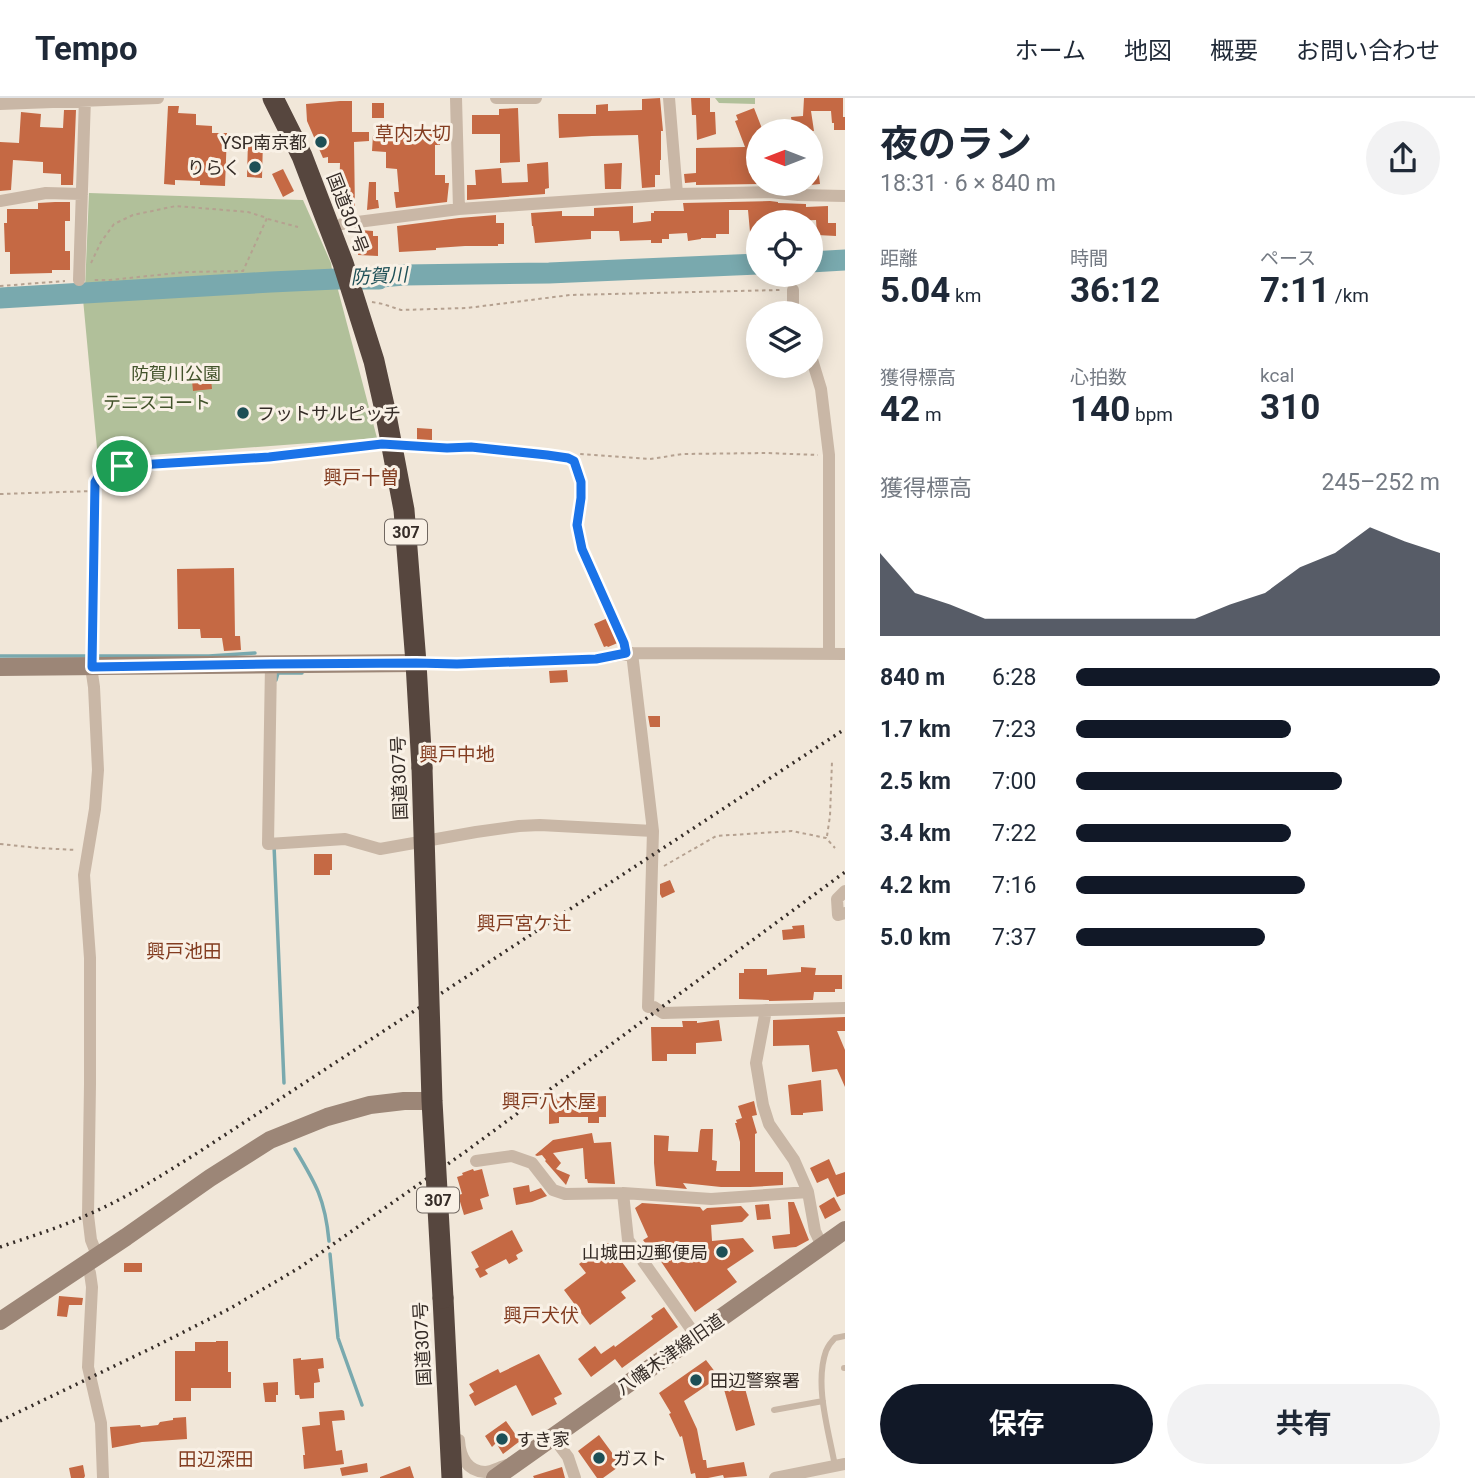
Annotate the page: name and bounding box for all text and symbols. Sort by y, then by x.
text: Tempo [35,29,138,68]
text: ホーム [1015,37,1086,65]
text: 地図 [1124,37,1172,65]
text: 概要 [1210,37,1258,65]
text: お問い合わせ [1296,37,1440,65]
north arrow [746,119,822,196]
map controls [746,119,823,378]
button: share [1366,121,1440,195]
district label: 草内大切 [375,122,451,145]
text: 夜のラン [880,122,1032,166]
place label: YSP南京都 [220,132,307,153]
marker: YSP南京都 [313,134,329,150]
place label: りらく [187,157,241,178]
marker: りらく [247,159,263,175]
street label: 国道307号 [323,170,373,256]
text: 18:31 · 6 × 840 m [880,170,1056,197]
button: locate [746,210,823,287]
text: 距離 [880,247,918,270]
text: 時間 [1070,247,1108,270]
text: ペース [1260,247,1316,270]
water label: 防賀川 [350,263,410,289]
text: 5.04 [880,270,950,311]
text: 36:12 [1070,270,1160,311]
text: 7:11 [1260,270,1330,311]
text: km [950,284,981,307]
text: /km [1330,284,1369,307]
button: layers [746,301,823,378]
park label: 防賀川公園 [131,363,221,384]
text: kcal [1260,364,1294,387]
text: 獲得標高 [880,366,956,389]
text: 心拍数 [1070,366,1127,389]
text: 310 [1260,387,1320,428]
text: 42 [880,389,920,430]
text: 140 [1070,389,1130,430]
park label: テニスコート [103,392,211,413]
place label: フットサルピッチ [257,403,401,424]
text: m [920,403,942,426]
text: bpm [1130,403,1173,426]
marker: フットサルピッチ [235,405,251,421]
pin [92,436,152,496]
icon: arrive [103,447,141,485]
district label: 興戸十曽 [323,466,399,489]
text: 245–252 m [1321,469,1440,496]
text: 獲得標高 [880,475,972,502]
road number: 307 [385,520,427,544]
text: 840 m [880,664,945,691]
text: 6:28 [992,664,1036,691]
text: 1.7 km [880,716,951,743]
text: 7:23 [992,716,1036,743]
street label: 国道307号 [387,735,411,821]
district label: 興戸中地 [419,743,495,766]
text: 2.5 km [880,768,951,795]
text: 7:00 [992,768,1036,795]
text: 3.4 km [880,820,951,847]
text: 7:22 [992,820,1036,847]
text: 4.2 km [880,872,951,899]
text: 7:16 [992,872,1036,899]
district label: 興戸宮ケ辻 [476,912,572,935]
text: 5.0 km [880,924,951,951]
text: 7:37 [992,924,1036,951]
district label: 興戸池田 [146,940,222,963]
district label: 興戸八木屋 [501,1090,597,1113]
road number: 307 [417,1188,459,1212]
place label: 山城田辺郵便局 [582,1242,708,1263]
marker: 山城田辺郵便局 [714,1244,730,1260]
street label: 国道307号 [409,1301,435,1387]
district label: 興戸犬伏 [503,1304,579,1327]
street label: 八幡木津線旧道 [612,1309,728,1399]
place label: 田辺警察署 [710,1370,800,1391]
marker: 田辺警察署 [688,1372,704,1388]
button: 保存 [880,1384,1153,1464]
button: 共有 [1167,1384,1440,1464]
place label: すき家 [516,1429,570,1450]
marker: すき家 [494,1431,510,1447]
district label: 田辺深田 [178,1448,254,1471]
place label: ガスト [613,1448,667,1469]
marker: ガスト [591,1450,607,1466]

